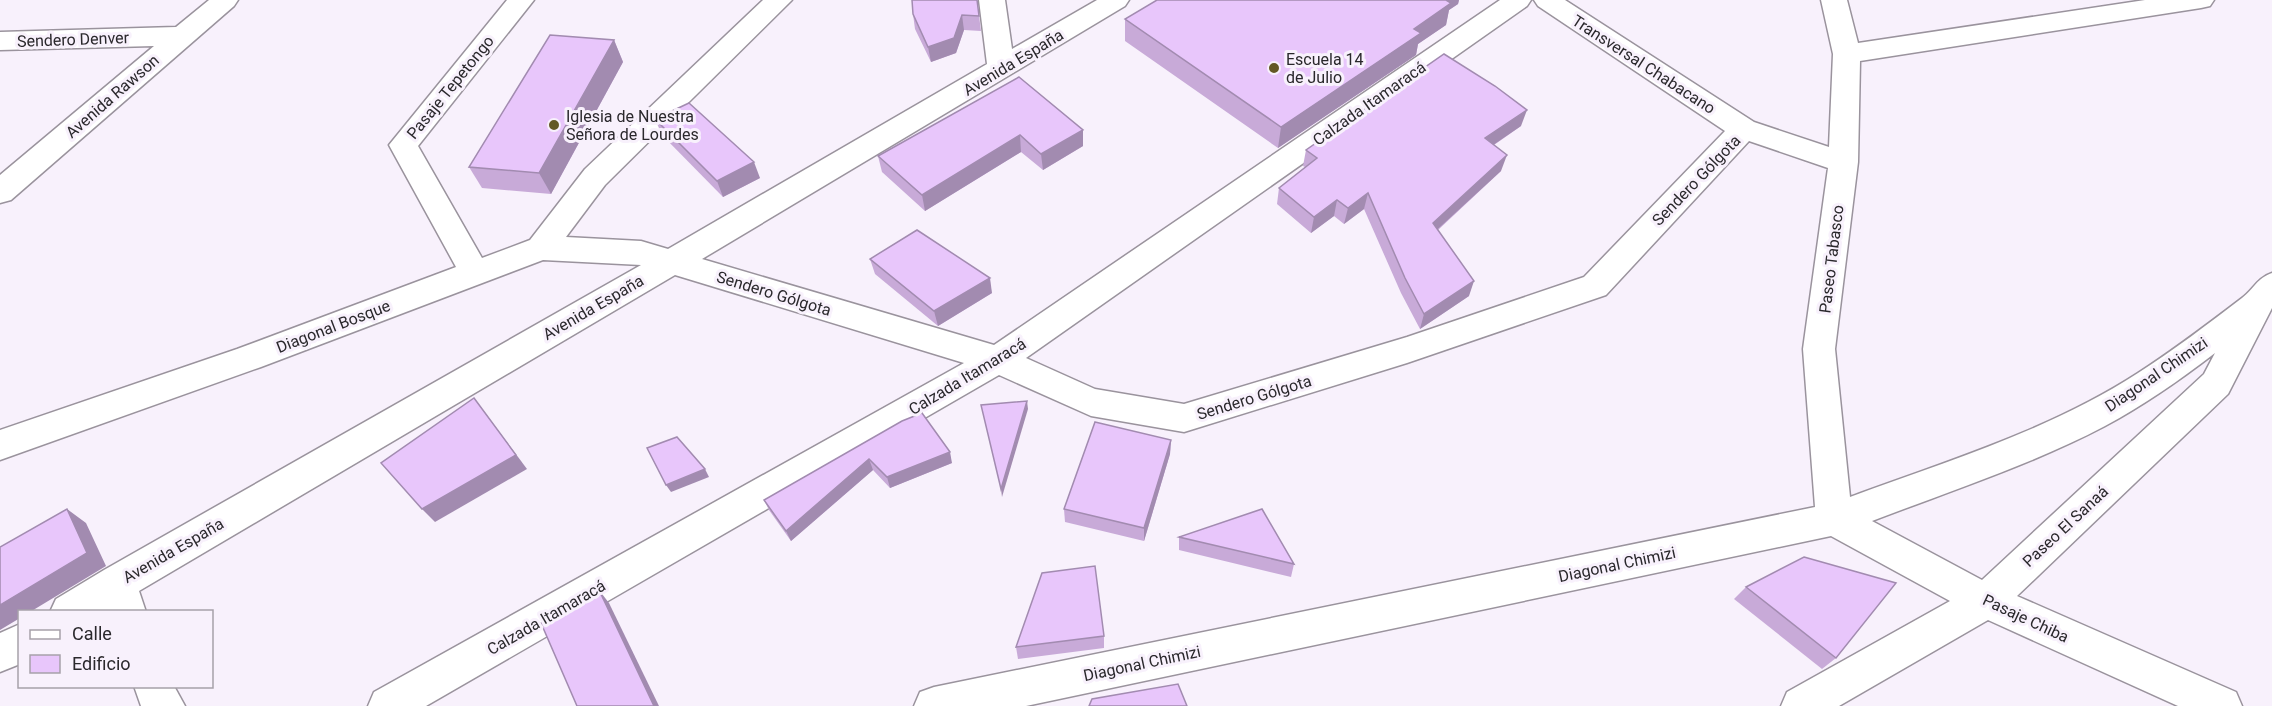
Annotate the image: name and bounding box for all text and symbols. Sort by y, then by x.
street label: Transversal Chabacano [1569,11,1719,118]
street label: Avenida España [960,25,1067,100]
street label: Sendero Denver [17,28,130,51]
street label: Pasaje Tepetongo [403,32,498,143]
place label: Escuela 14 de Julio [1286,50,1364,87]
street label: Avenida Rawson [62,51,163,142]
street label: Calzada Itamaracá [1309,57,1429,149]
marker: Escuela 14 de Julio [1267,61,1281,75]
place label: Iglesia de Nuestra Señora de Lourdes [566,107,699,144]
marker: Iglesia de Nuestra Señora de Lourdes [547,118,561,132]
street label: Sendero Gólgota [1648,131,1744,230]
street label: Paseo Tabasco [1815,204,1848,314]
street label: Sendero Gólgota [714,267,833,320]
street label: Avenida España [539,271,647,344]
street label: Diagonal Bosque [274,296,393,357]
street label: Diagonal Chimizi [2101,333,2211,416]
street label: Calzada Itamaracá [905,334,1029,419]
street label: Sendero Gólgota [1195,371,1314,424]
street label: Paseo El Sanaá [2019,482,2112,571]
street label: Avenida España [119,514,227,587]
street label: Diagonal Chimizi [1557,543,1678,586]
street label: Calzada Itamaracá [484,576,609,659]
street label: Pasaje Chiba [1980,590,2072,647]
legend [18,610,213,688]
text: Calle [72,623,112,644]
street label: Diagonal Chimizi [1082,642,1203,685]
text: Edificio [72,653,131,674]

